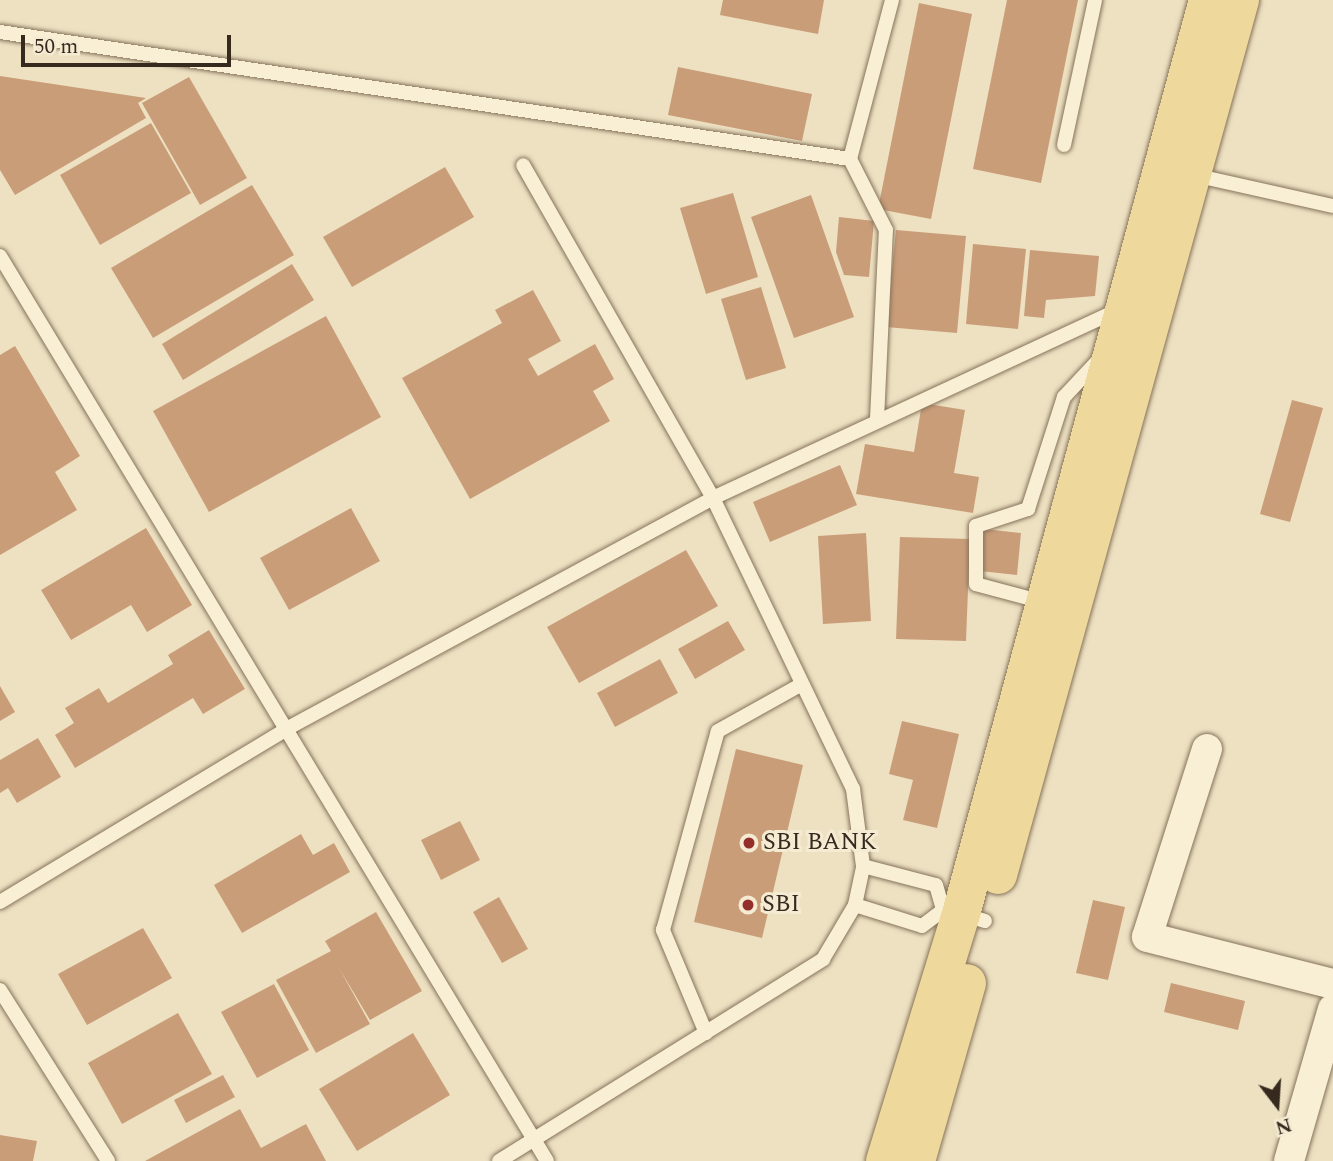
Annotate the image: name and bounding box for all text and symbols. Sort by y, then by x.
scale bar [24,21,234,65]
text: 50 m [34,31,78,63]
place label: SBI BANK [763,829,876,857]
marker: SBI BANK [741,835,757,851]
place label: SBI [762,891,800,919]
marker: SBI [740,897,756,913]
north arrow [1242,1070,1312,1140]
text: N [1272,1109,1295,1142]

